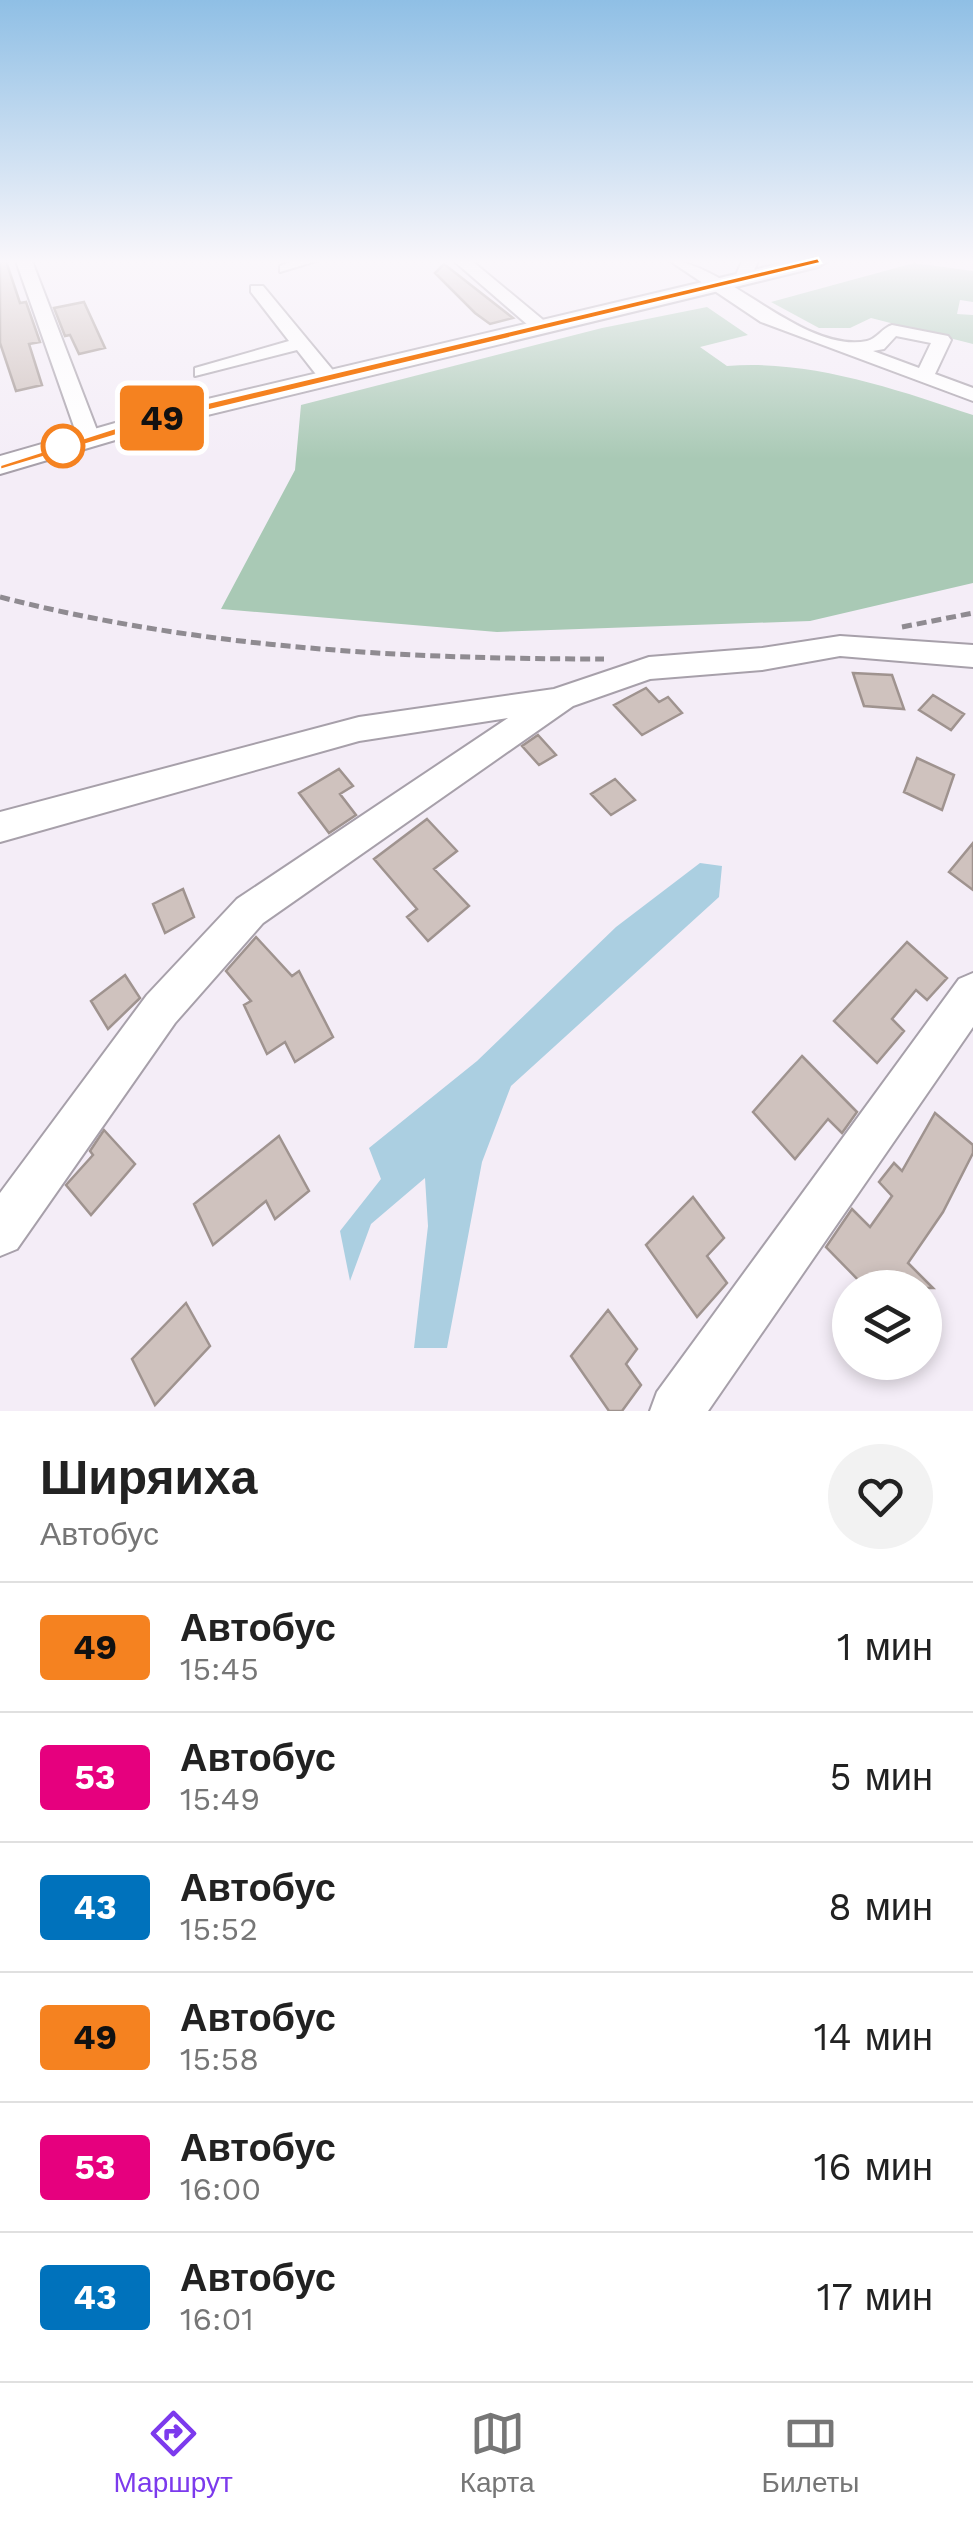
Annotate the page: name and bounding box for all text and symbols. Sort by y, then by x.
line badge: 49 [117,386,207,450]
text: 49 [140,397,184,439]
unlabelled marker [42,425,84,467]
map controls [832,1270,942,1380]
button: layers [832,1270,942,1380]
button: heart [828,1444,933,1549]
text: Ширяиха [40,1449,257,1506]
text: Автобус [40,1515,159,1553]
text: Автобус [180,1606,336,1650]
text: 1 мин [837,1625,933,1669]
text: 49 [73,1626,117,1668]
text: 15:45 [180,1650,259,1688]
text: Автобус [180,1736,336,1780]
text: 5 мин [830,1755,933,1799]
text: 53 [74,1756,116,1798]
text: 15:49 [180,1780,260,1818]
text: Автобус [180,1866,336,1910]
text: 8 мин [828,1885,933,1929]
text: 43 [73,1886,117,1928]
text: 15:52 [180,1910,258,1948]
text: Автобус [180,1996,336,2040]
text: 14 мин [814,2015,933,2059]
text: 49 [73,2016,117,2058]
text: 15:58 [180,2040,259,2078]
text: Автобус [180,2126,336,2170]
text: 16 мин [814,2145,933,2189]
text: 53 [74,2146,116,2188]
text: 16:00 [180,2170,261,2208]
text: Автобус [180,2256,336,2300]
text: 17 мин [817,2275,933,2319]
text: 43 [73,2276,117,2318]
text: 16:01 [180,2300,254,2338]
tab: Маршрут [113,2406,233,2499]
tab: Карта [460,2406,535,2499]
tab: Билеты [762,2406,860,2499]

